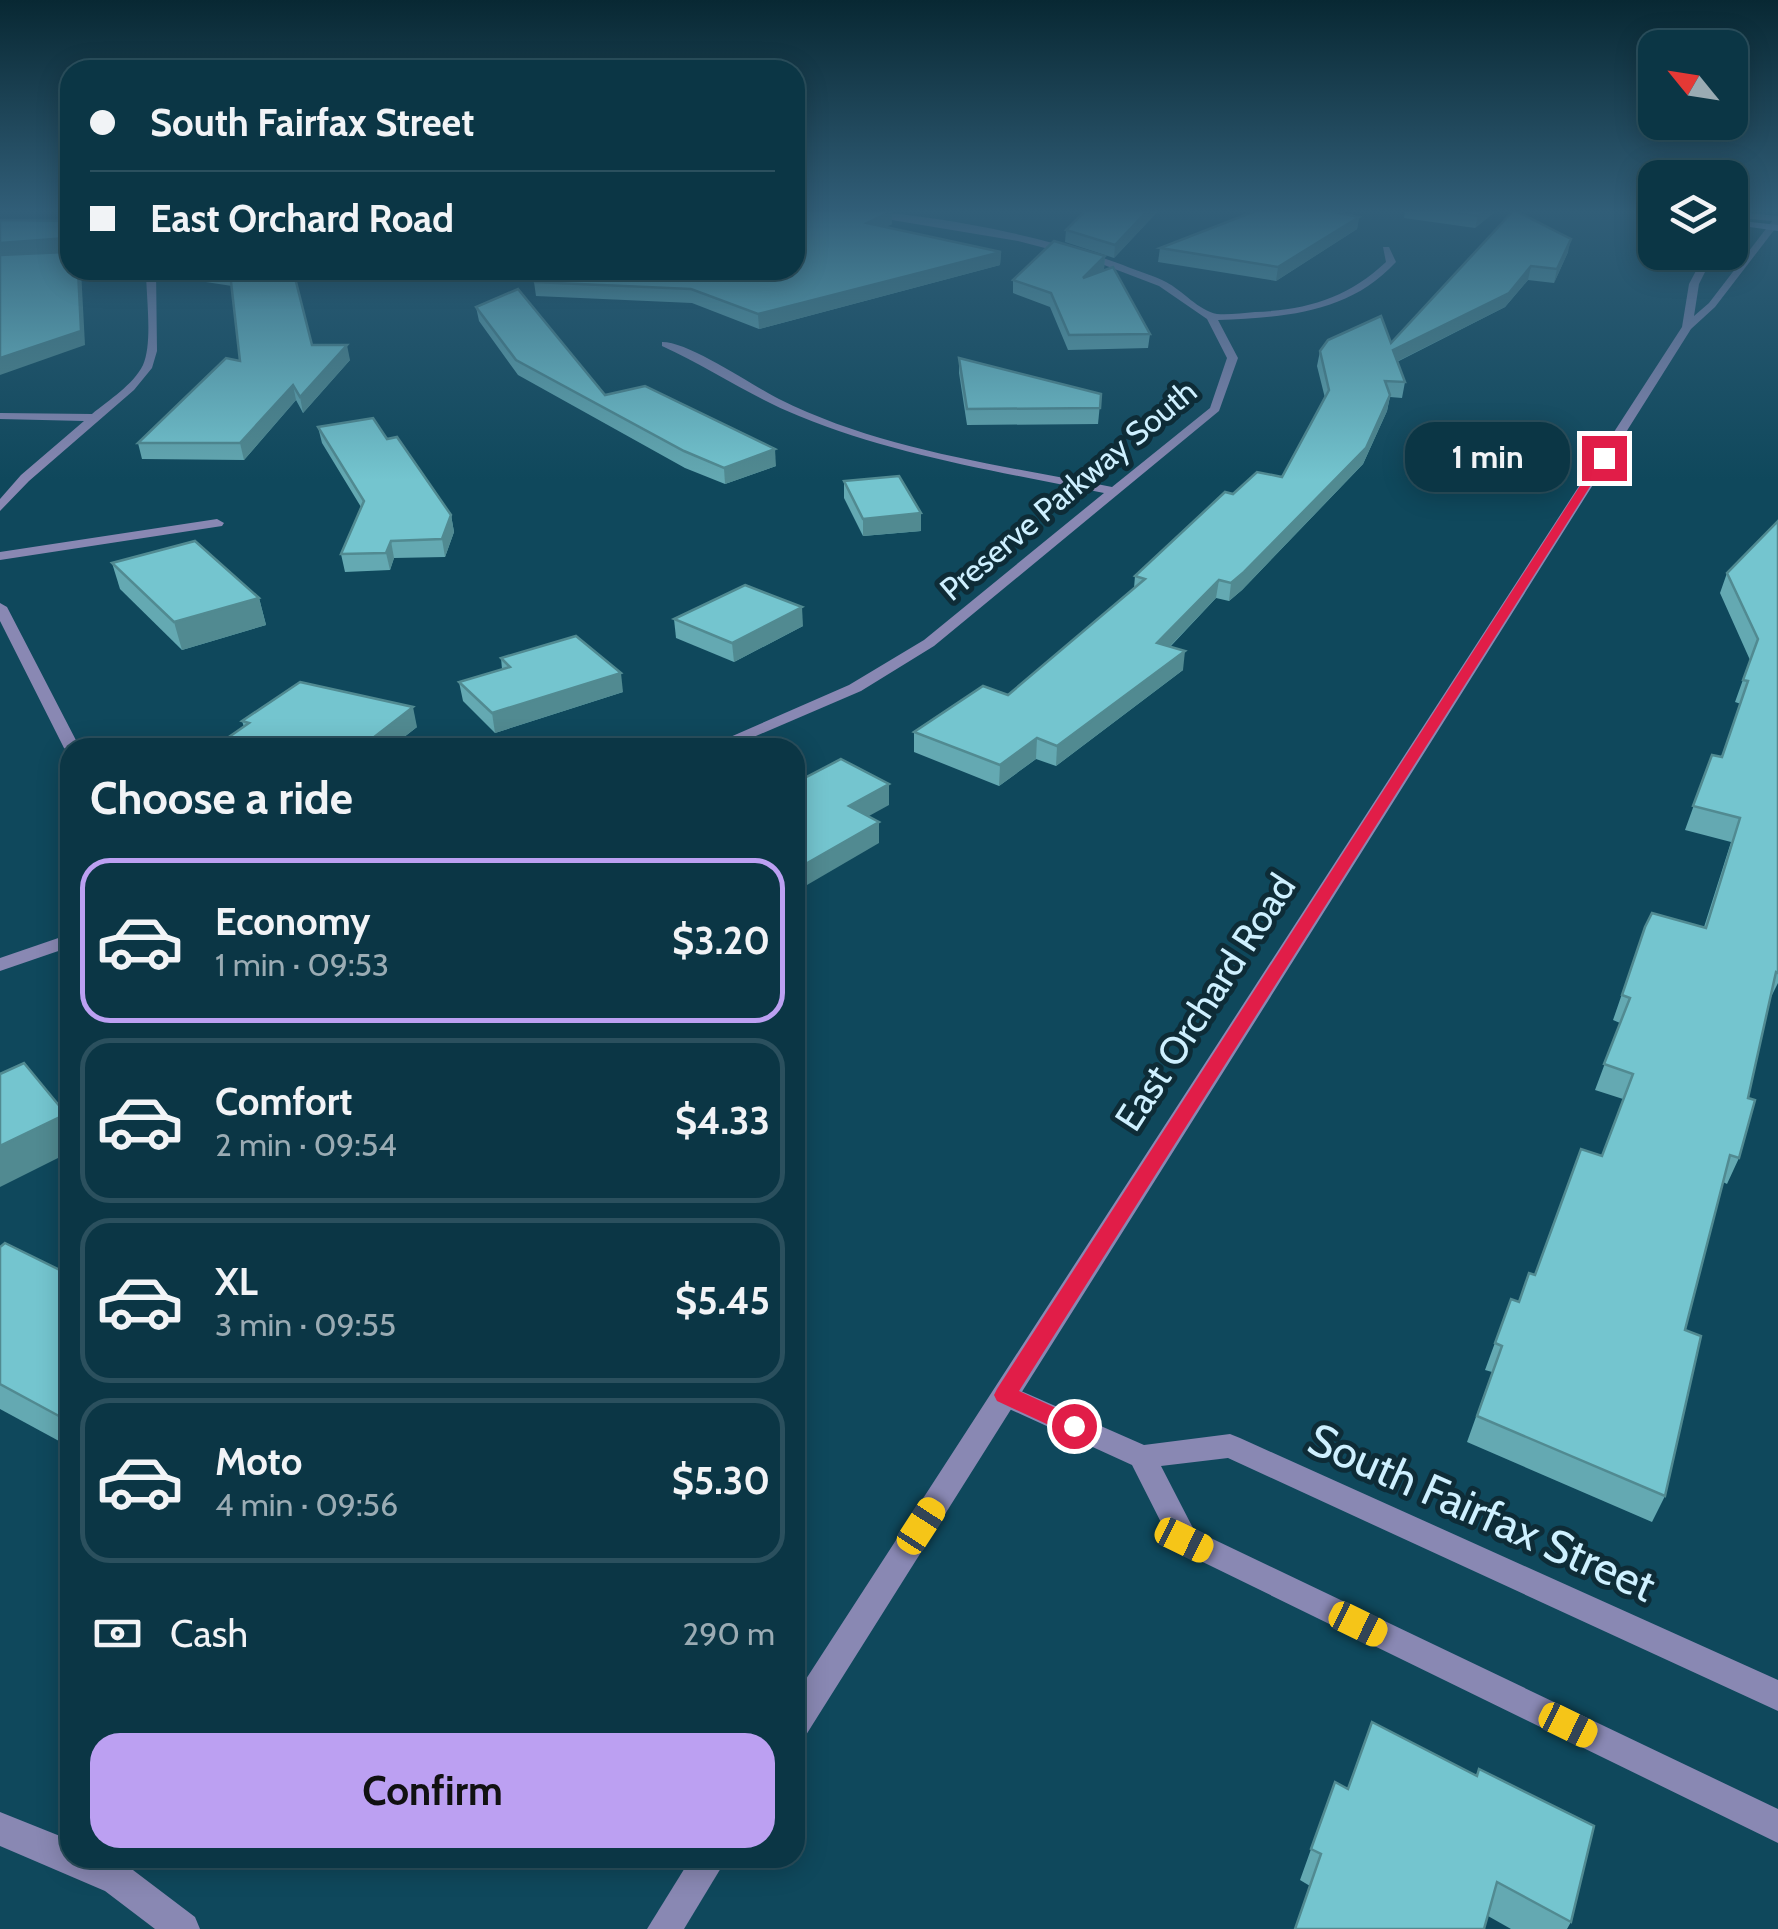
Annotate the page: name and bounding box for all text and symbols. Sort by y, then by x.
north arrow [1638,30,1748,140]
map controls [1638,30,1748,270]
text: South Fairfax Street [150,99,474,146]
button: layers [1638,160,1748,270]
text: East Orchard Road [150,195,454,242]
street label: Preserve Parkway South [932,371,1204,609]
callout: 1 min [1404,423,1569,493]
route end [1582,436,1627,481]
text: 1 min [1451,437,1524,476]
text: Choose a ride [90,771,353,825]
street label: East Orchard Road [1105,865,1305,1139]
icon: car [95,896,185,986]
text: Economy [215,898,370,945]
text: $3.20 [672,917,770,964]
text: 1 min · 09:53 [215,945,389,984]
icon: car [95,1076,185,1166]
text: Comfort [215,1078,352,1125]
text: $4.33 [675,1097,770,1144]
text: 2 min · 09:54 [215,1125,397,1164]
icon: car [95,1256,185,1346]
text: XL [215,1258,258,1305]
text: $5.45 [675,1277,770,1324]
text: 3 min · 09:55 [215,1305,396,1344]
route start [1052,1404,1097,1449]
street label: South Fairfax Street [1300,1411,1664,1613]
icon: car [95,1436,185,1526]
text: Moto [215,1438,302,1485]
text: $5.30 [672,1457,770,1504]
text: 4 min · 09:56 [215,1485,398,1524]
car [892,1493,950,1559]
car [1150,1513,1218,1567]
car [1324,1597,1392,1651]
icon: cash [90,1606,145,1661]
text: Cash [170,1610,248,1657]
text: 290 m [682,1614,775,1653]
car [1534,1698,1602,1752]
button: Confirm [90,1733,775,1848]

